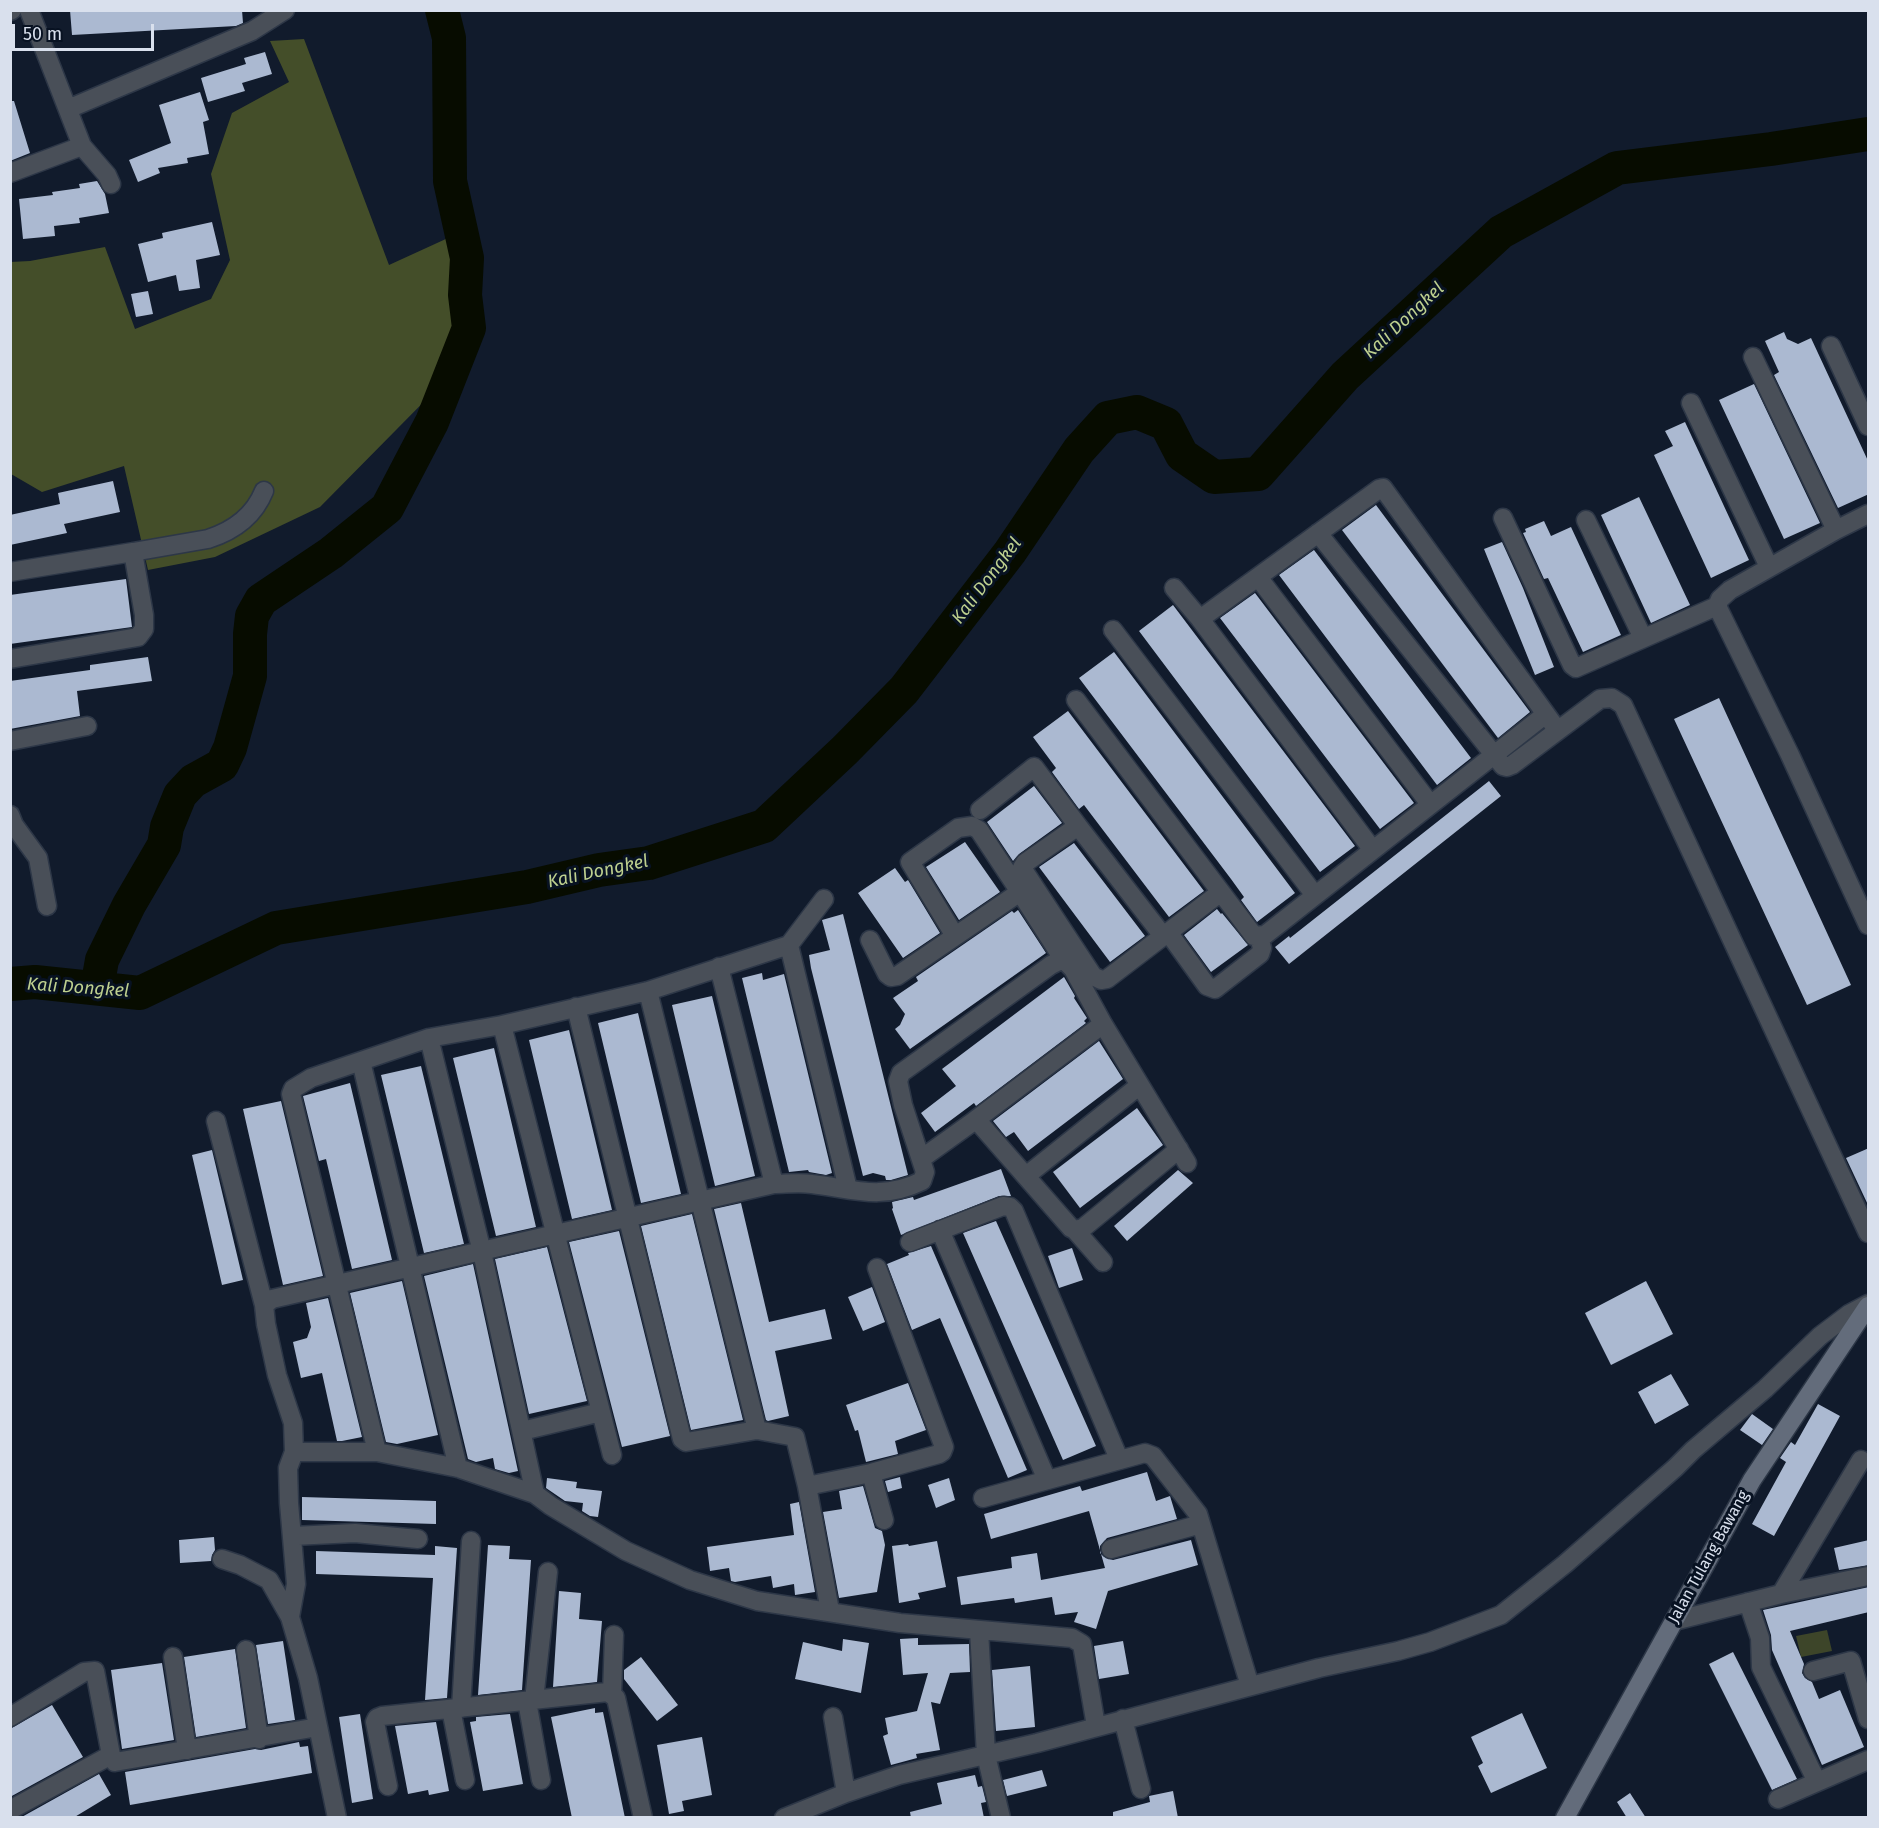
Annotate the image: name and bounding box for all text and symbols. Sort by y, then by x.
scale bar [15,12,158,50]
text: 50 m [23,23,62,45]
water label: Kali Dongkel [1359,278,1449,364]
water label: Kali Dongkel [948,534,1026,628]
water label: Kali Dongkel [546,851,650,893]
water label: Kali Dongkel [26,974,130,1002]
street label: Jalan Tulang Bawang [1665,1487,1753,1627]

